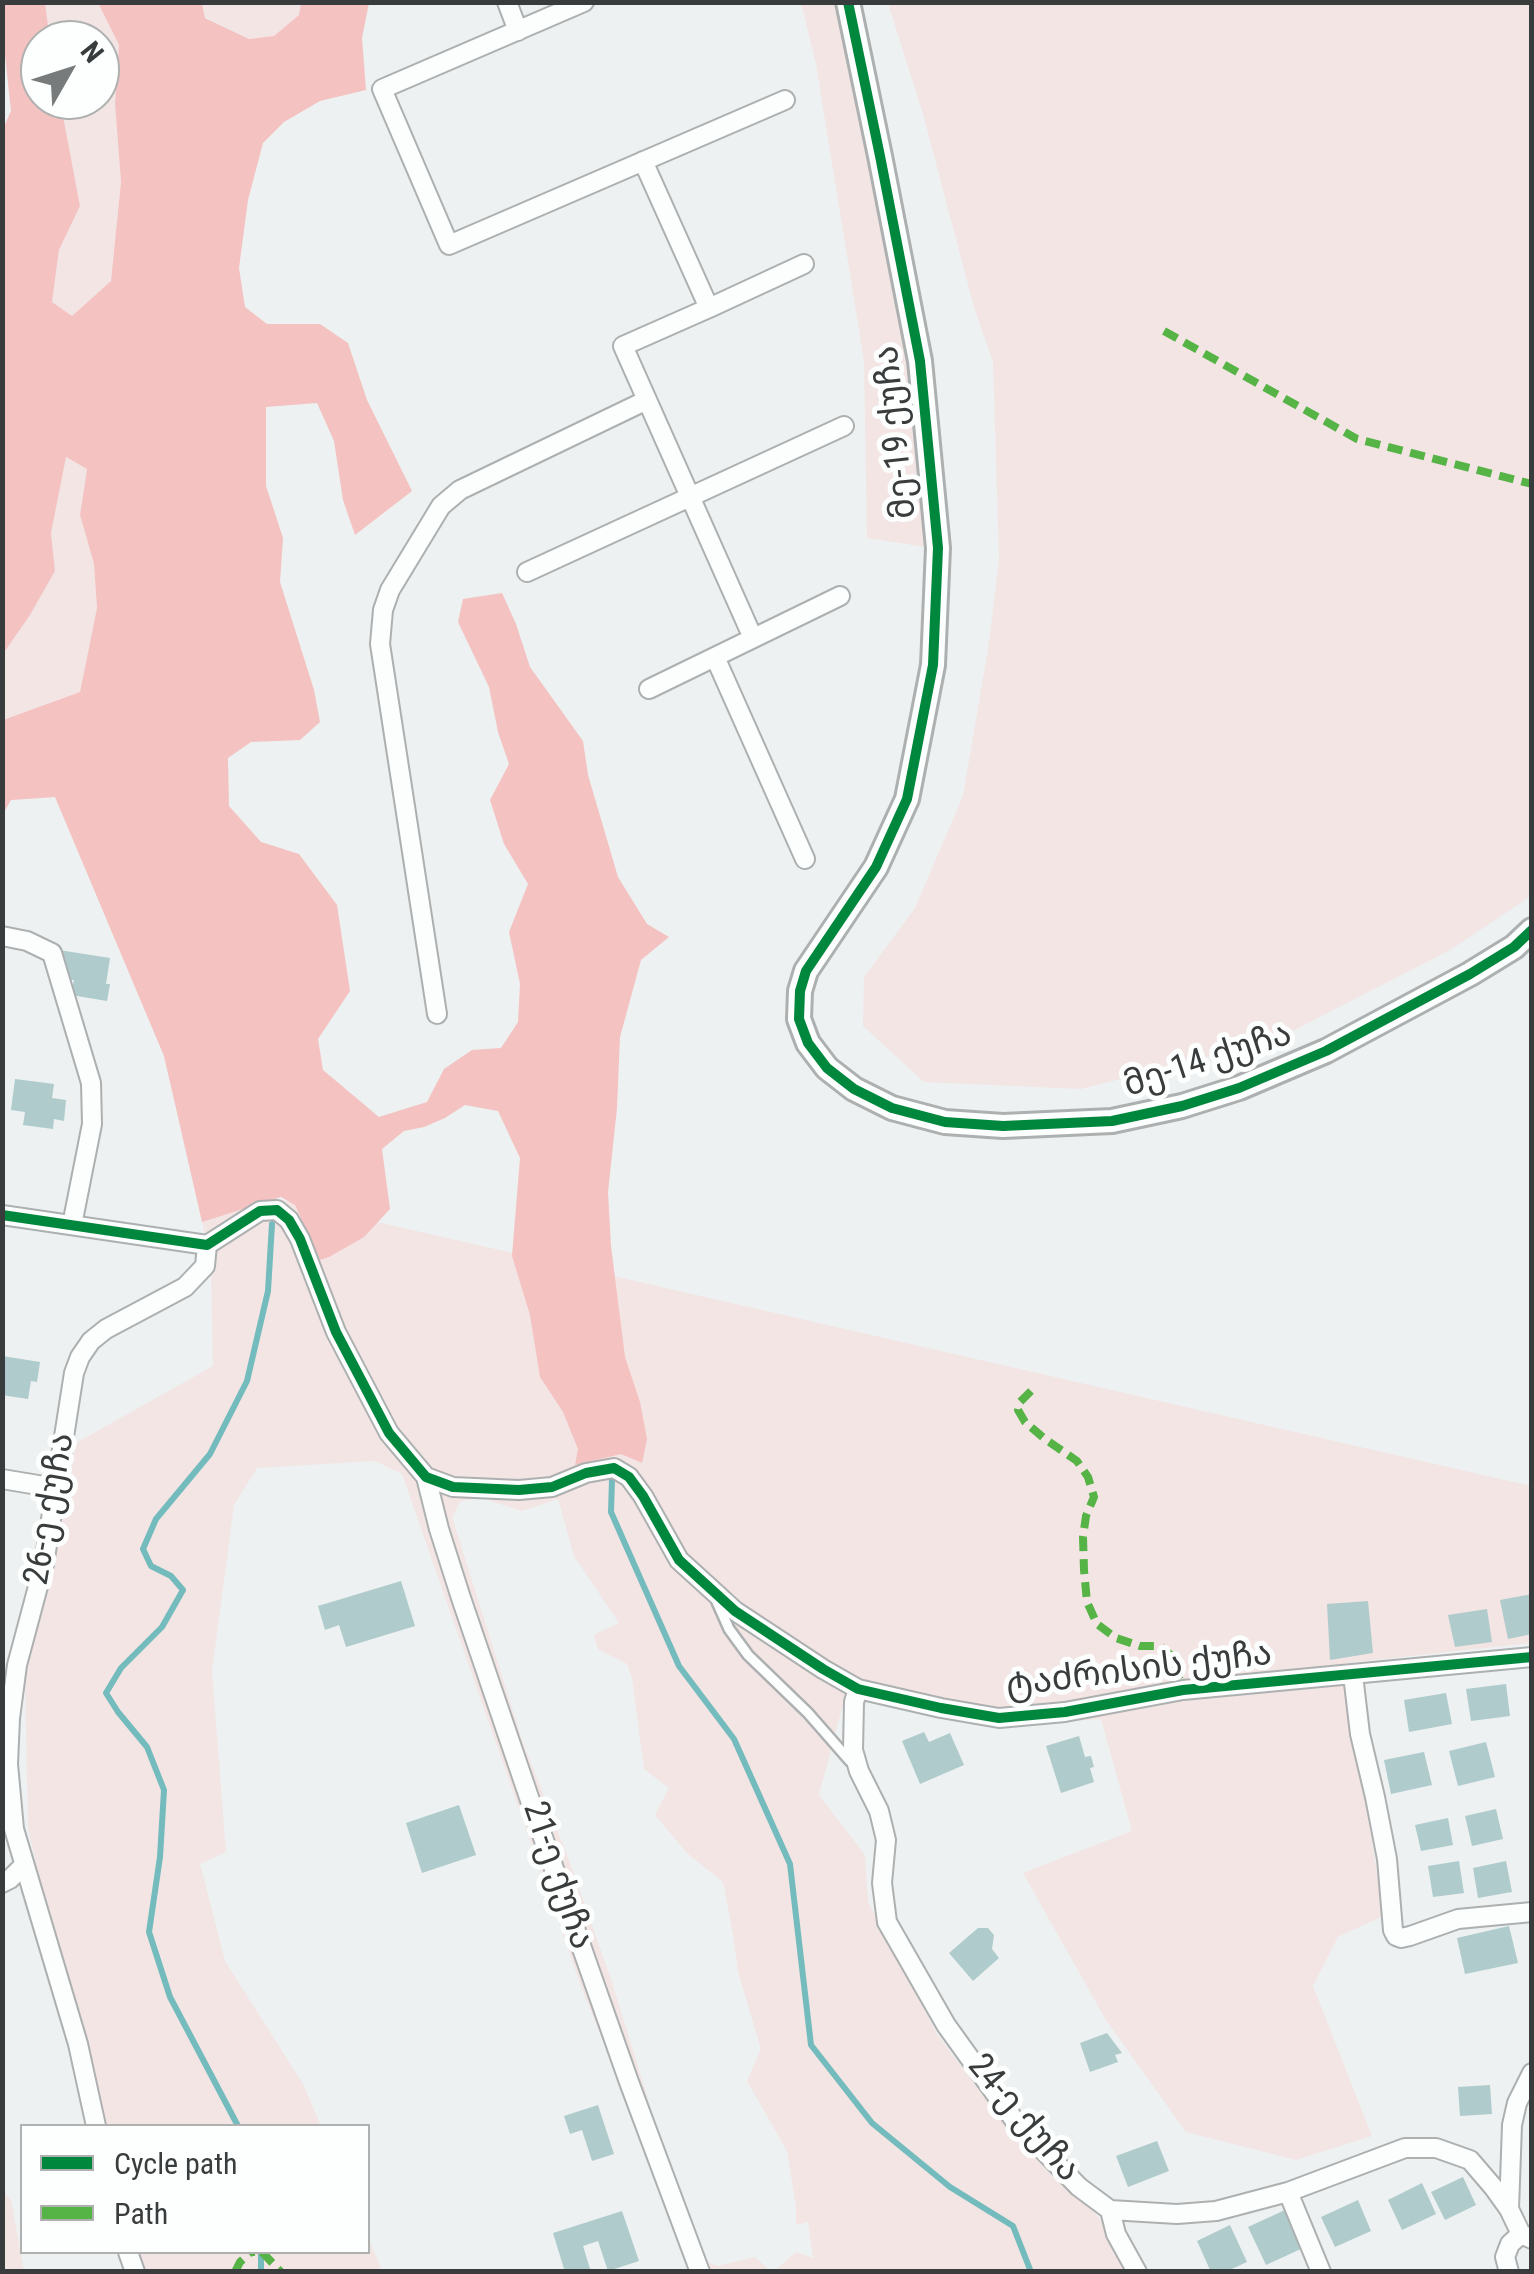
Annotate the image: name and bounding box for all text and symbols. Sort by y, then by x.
north arrow [20,20,120,120]
text: N [74,35,110,69]
street label: მე-19 ქუჩა [867,343,927,521]
street label: მე-14 ქუჩა [1119,1014,1297,1108]
street label: 26-ე ქუჩა [17,1430,85,1588]
street label: ტაძრისის ქუჩა [1004,1634,1274,1708]
street label: 21-ე ქუჩა [512,1797,602,1955]
street label: 24-ე ქუჩა [958,2047,1088,2191]
legend [20,2124,370,2254]
text: Cycle path [114,2146,238,2181]
text: Path [114,2196,168,2231]

